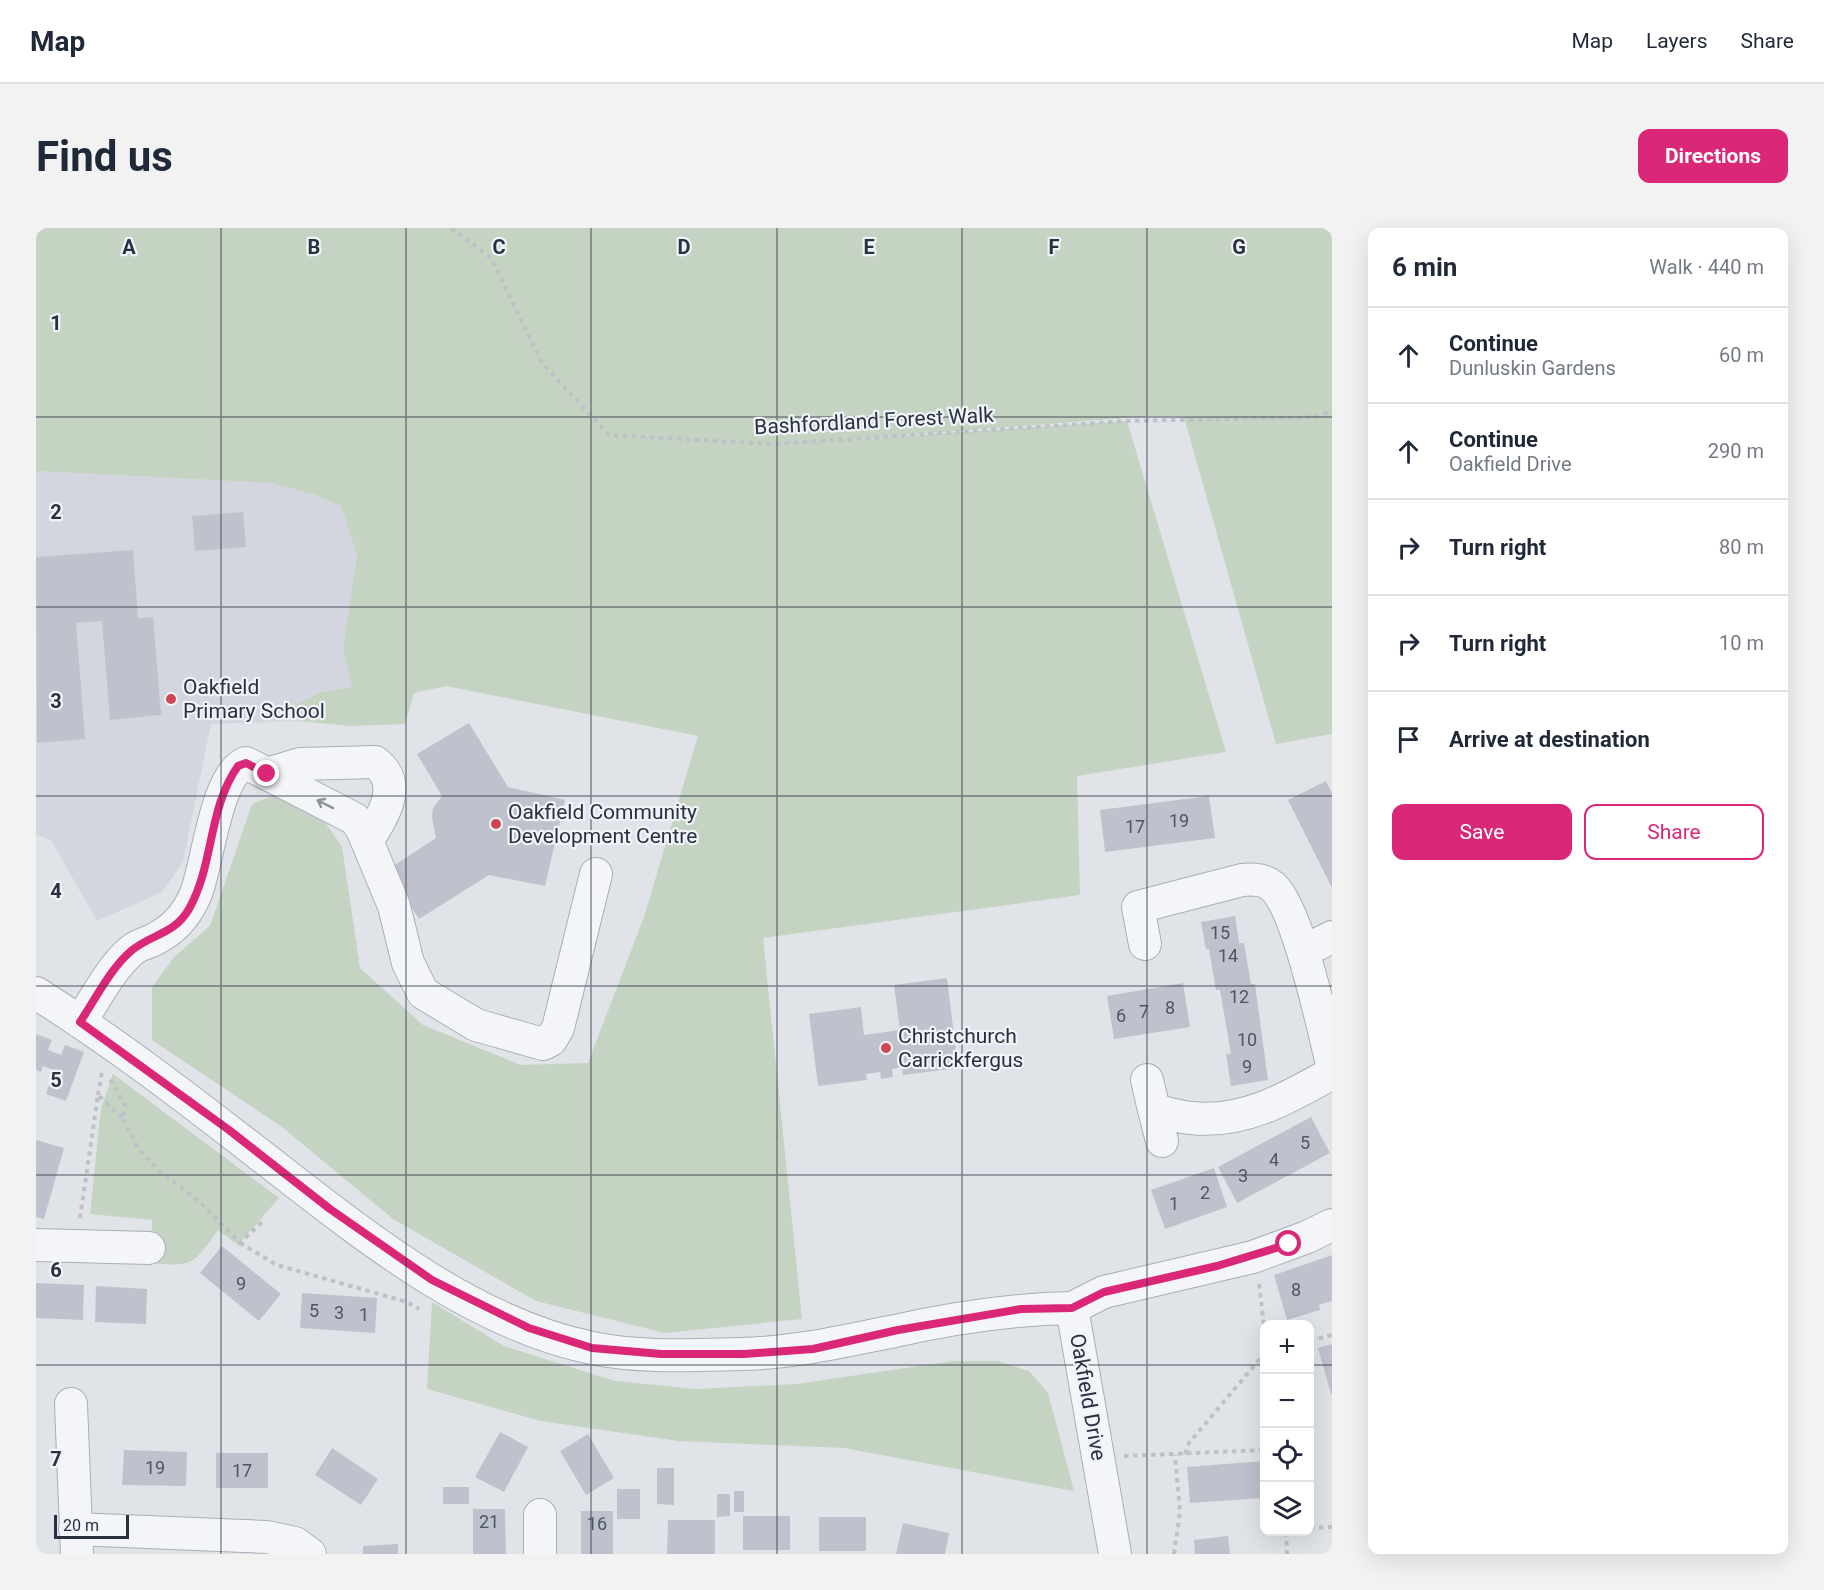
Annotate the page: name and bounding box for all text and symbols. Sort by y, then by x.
text: Map [30,25,85,58]
text: Map [1571,29,1613,53]
text: Layers [1646,29,1707,53]
text: Share [1740,29,1794,53]
button: Directions [1638,129,1788,183]
text: Find us [36,132,173,181]
text: A [122,235,136,259]
text: B [308,235,320,259]
text: C [492,235,506,259]
text: D [678,235,691,259]
text: E [863,235,875,259]
text: F [1049,235,1060,259]
text: G [1232,235,1246,259]
text: 6 min [1392,252,1457,282]
text: Walk · 440 m [1649,255,1764,279]
text: 1 [50,311,62,335]
text: Continue [1449,331,1538,356]
icon: ahead [1392,339,1425,372]
text: 60 m [1719,343,1764,367]
text: Dunluskin Gardens [1449,356,1616,380]
street label: Bashfordland Forest Walk [754,403,995,439]
text: Continue [1449,427,1538,452]
icon: ahead [1392,435,1425,468]
text: 290 m [1708,439,1764,463]
text: Oakfield Drive [1449,452,1572,476]
text: 2 [50,500,62,524]
icon: right [1392,531,1425,564]
text: Turn right [1449,535,1546,560]
text: 80 m [1719,535,1764,559]
icon: right [1392,627,1425,660]
text: Turn right [1449,631,1546,656]
text: 10 m [1719,631,1764,655]
place label: Oakfield Primary School [183,675,325,723]
text: 3 [50,689,62,713]
marker: Oakfield Primary School [164,692,178,706]
icon: arrive [1392,723,1425,756]
text: Arrive at destination [1449,727,1650,752]
route end [253,760,279,786]
one-way arrow [317,798,335,809]
place label: Oakfield Community Development Centre [508,800,697,848]
button: Save [1392,804,1572,860]
button: Share [1584,804,1764,860]
house number: 19 [1169,810,1189,831]
house number: 17 [1125,816,1145,837]
marker: Oakfield Community Development Centre [489,817,503,831]
text: 4 [50,879,62,903]
house number: 15 [1210,922,1230,943]
house number: 14 [1218,945,1238,966]
house number: 12 [1229,986,1249,1007]
house number: 8 [1165,997,1175,1018]
house number: 7 [1139,1001,1149,1022]
house number: 6 [1116,1005,1126,1026]
place label: Christchurch Carrickfergus [898,1024,1023,1072]
house number: 10 [1237,1029,1257,1050]
marker: Christchurch Carrickfergus [879,1041,893,1055]
house number: 9 [1242,1056,1252,1077]
text: 5 [50,1068,62,1092]
house number: 5 [1300,1132,1310,1153]
house number: 4 [1269,1149,1279,1170]
house number: 3 [1238,1165,1248,1186]
house number: 2 [1200,1182,1210,1203]
house number: 1 [1169,1193,1179,1214]
route start [1275,1230,1301,1256]
text: 6 [50,1258,62,1282]
house number: 9 [236,1273,246,1294]
house number: 8 [1291,1279,1301,1300]
house number: 5 [309,1300,319,1321]
house number: 3 [334,1302,344,1323]
house number: 1 [359,1304,369,1325]
map controls [1260,1320,1314,1536]
button: + [1260,1320,1314,1374]
street label: Oakfield Drive [1065,1332,1111,1462]
button: − [1260,1374,1314,1428]
button: locate [1260,1428,1314,1482]
text: 7 [50,1447,62,1471]
house number: 19 [145,1457,165,1478]
house number: 17 [232,1460,252,1481]
button: layers [1260,1482,1314,1536]
house number: 21 [479,1511,499,1532]
scale bar [54,1512,129,1540]
house number: 16 [587,1513,607,1534]
text: 20 m [63,1516,99,1535]

